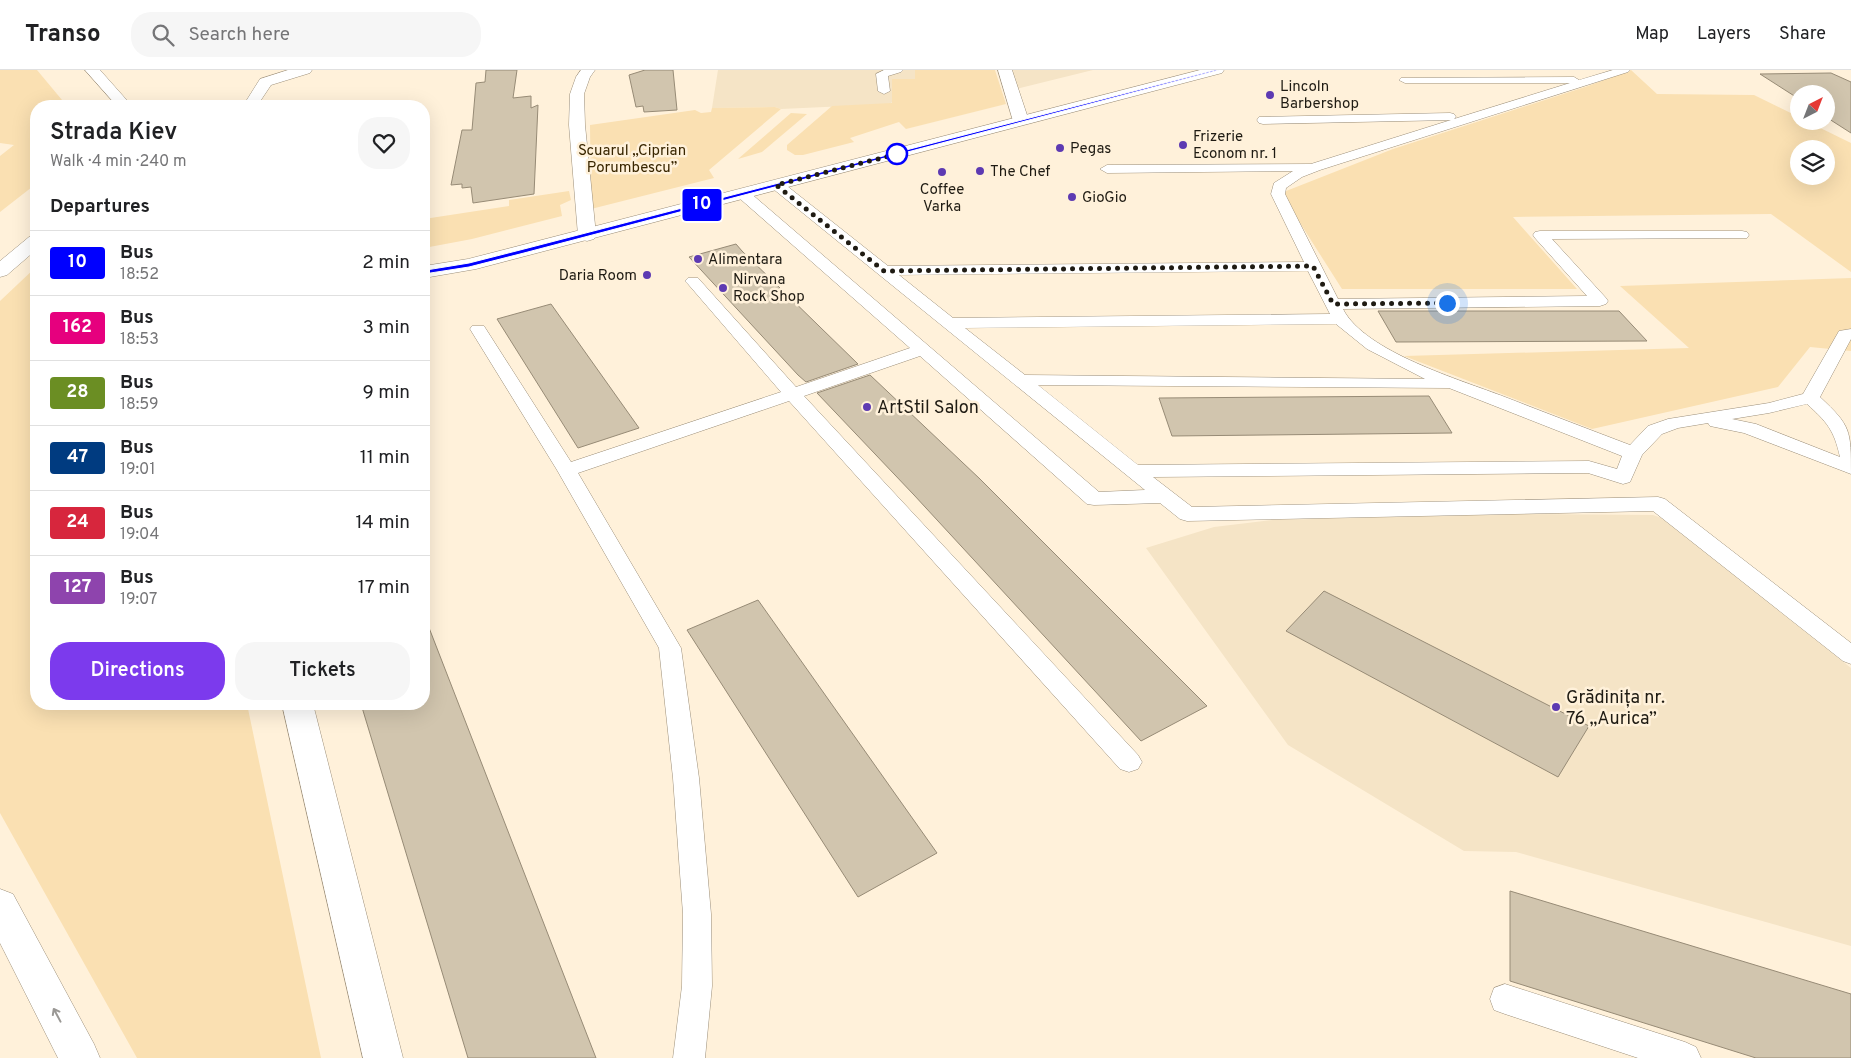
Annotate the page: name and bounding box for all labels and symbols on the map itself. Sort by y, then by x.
place label: Lincoln Barbershop [1280,78,1359,114]
north arrow [1790,85,1835,130]
marker: Lincoln Barbershop [1264,89,1276,101]
place label: Frizerie Econom nr. 1 [1193,128,1277,164]
marker: Frizerie Econom nr. 1 [1177,139,1189,151]
place label: Pegas [1070,140,1111,159]
park label: Scuarul „Ciprian Porumbescu” [578,142,686,178]
marker: Pegas [1054,142,1066,154]
unlabelled marker [886,143,908,165]
place label: The Chef [990,163,1050,182]
marker: The Chef [974,165,986,177]
marker: Coffee Varka [936,166,948,178]
place label: Coffee Varka [920,181,964,217]
line badge: 10 [680,189,724,221]
place label: GioGio [1082,189,1127,208]
marker: GioGio [1066,191,1078,203]
place label: Alimentara [708,251,782,270]
marker: Alimentara [692,253,704,265]
place label: Daria Room [559,267,637,286]
marker: Daria Room [641,269,653,281]
place label: Nirvana Rock Shop [733,271,805,307]
marker: Nirvana Rock Shop [717,282,729,294]
your location [1435,291,1460,316]
place label: ArtStil Salon [877,397,979,420]
marker: ArtStil Salon [861,401,873,413]
place label: Grădinița nr. 76 „Aurica” [1566,687,1665,731]
marker: Grădinița nr. 76 „Aurica” [1550,701,1562,713]
one-way arrow [52,1008,61,1023]

